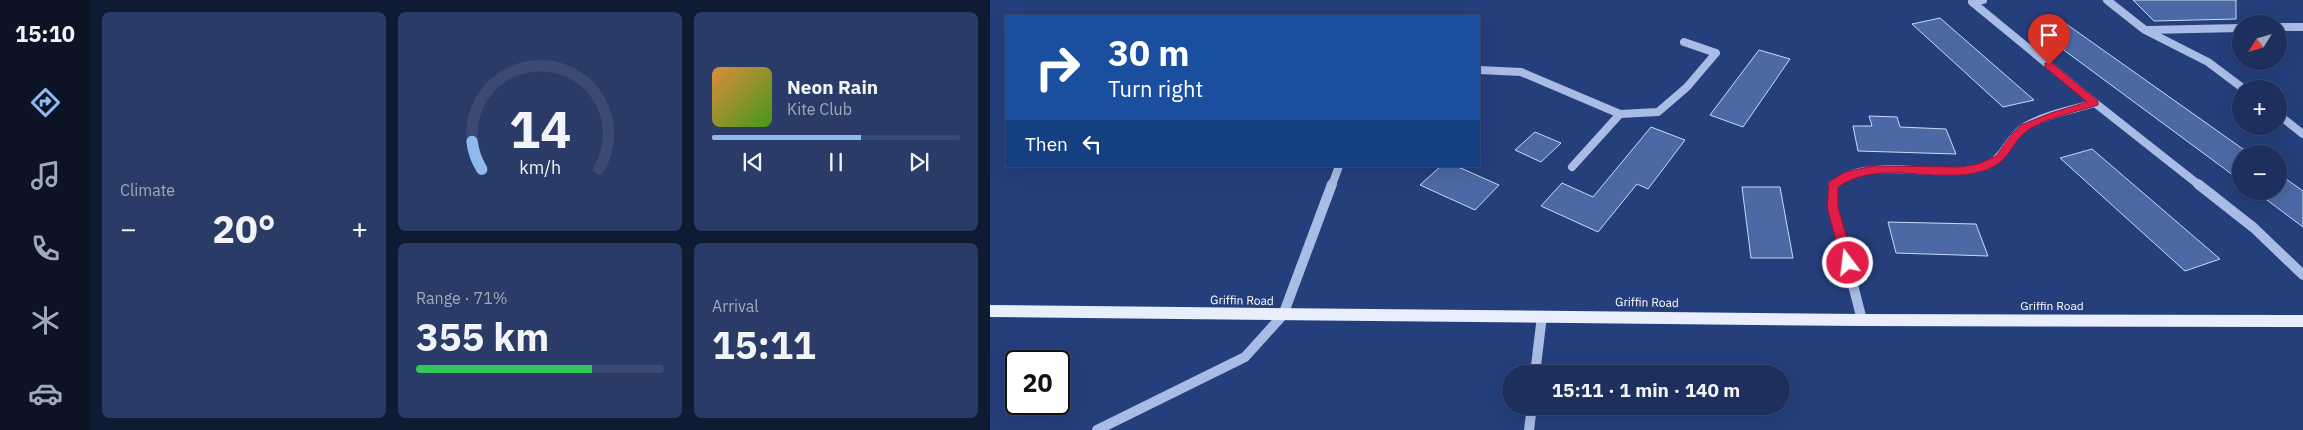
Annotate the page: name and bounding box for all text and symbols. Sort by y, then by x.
pin [2028,14,2070,65]
north arrow [2232,15,2288,70]
map controls [2232,15,2287,200]
text: 15:10 [15,19,75,48]
icon: arrive [2035,21,2063,49]
text: 30 m [1108,30,1190,76]
icon: right [1025,35,1090,100]
text: Turn right [1108,74,1203,103]
text: Neon Rain [787,75,878,99]
button: + [2232,80,2287,135]
icon: directions [28,85,63,120]
text: 14 [509,95,571,162]
text: Kite Club [787,99,852,119]
icon: left [1078,130,1106,158]
text: Then [1025,132,1068,156]
button: − [2232,145,2287,200]
icon: previous [739,148,767,176]
icon: pause [822,148,850,176]
icon: next [905,148,933,176]
text: km/h [519,156,561,179]
icon: music [28,158,63,193]
text: Climate [120,180,175,200]
text: 20° [212,204,276,253]
text: − [120,210,137,247]
text: + [351,210,368,247]
icon: phone [28,231,63,266]
position arrow [1821,236,1873,288]
text: Range · 71% [416,288,508,308]
street label: Griffin Road [1210,292,1274,308]
street label: Griffin Road [1615,294,1679,310]
text: Arrival [712,296,759,316]
street label: Griffin Road [2020,298,2084,313]
icon: climate [28,303,63,338]
text: 355 km [416,312,549,361]
text: 15:11 [712,320,816,369]
speed limit sign: 20 [1005,350,1070,415]
icon: car [28,376,63,411]
text: 15:11 · 1 min · 140 m [1552,378,1740,402]

